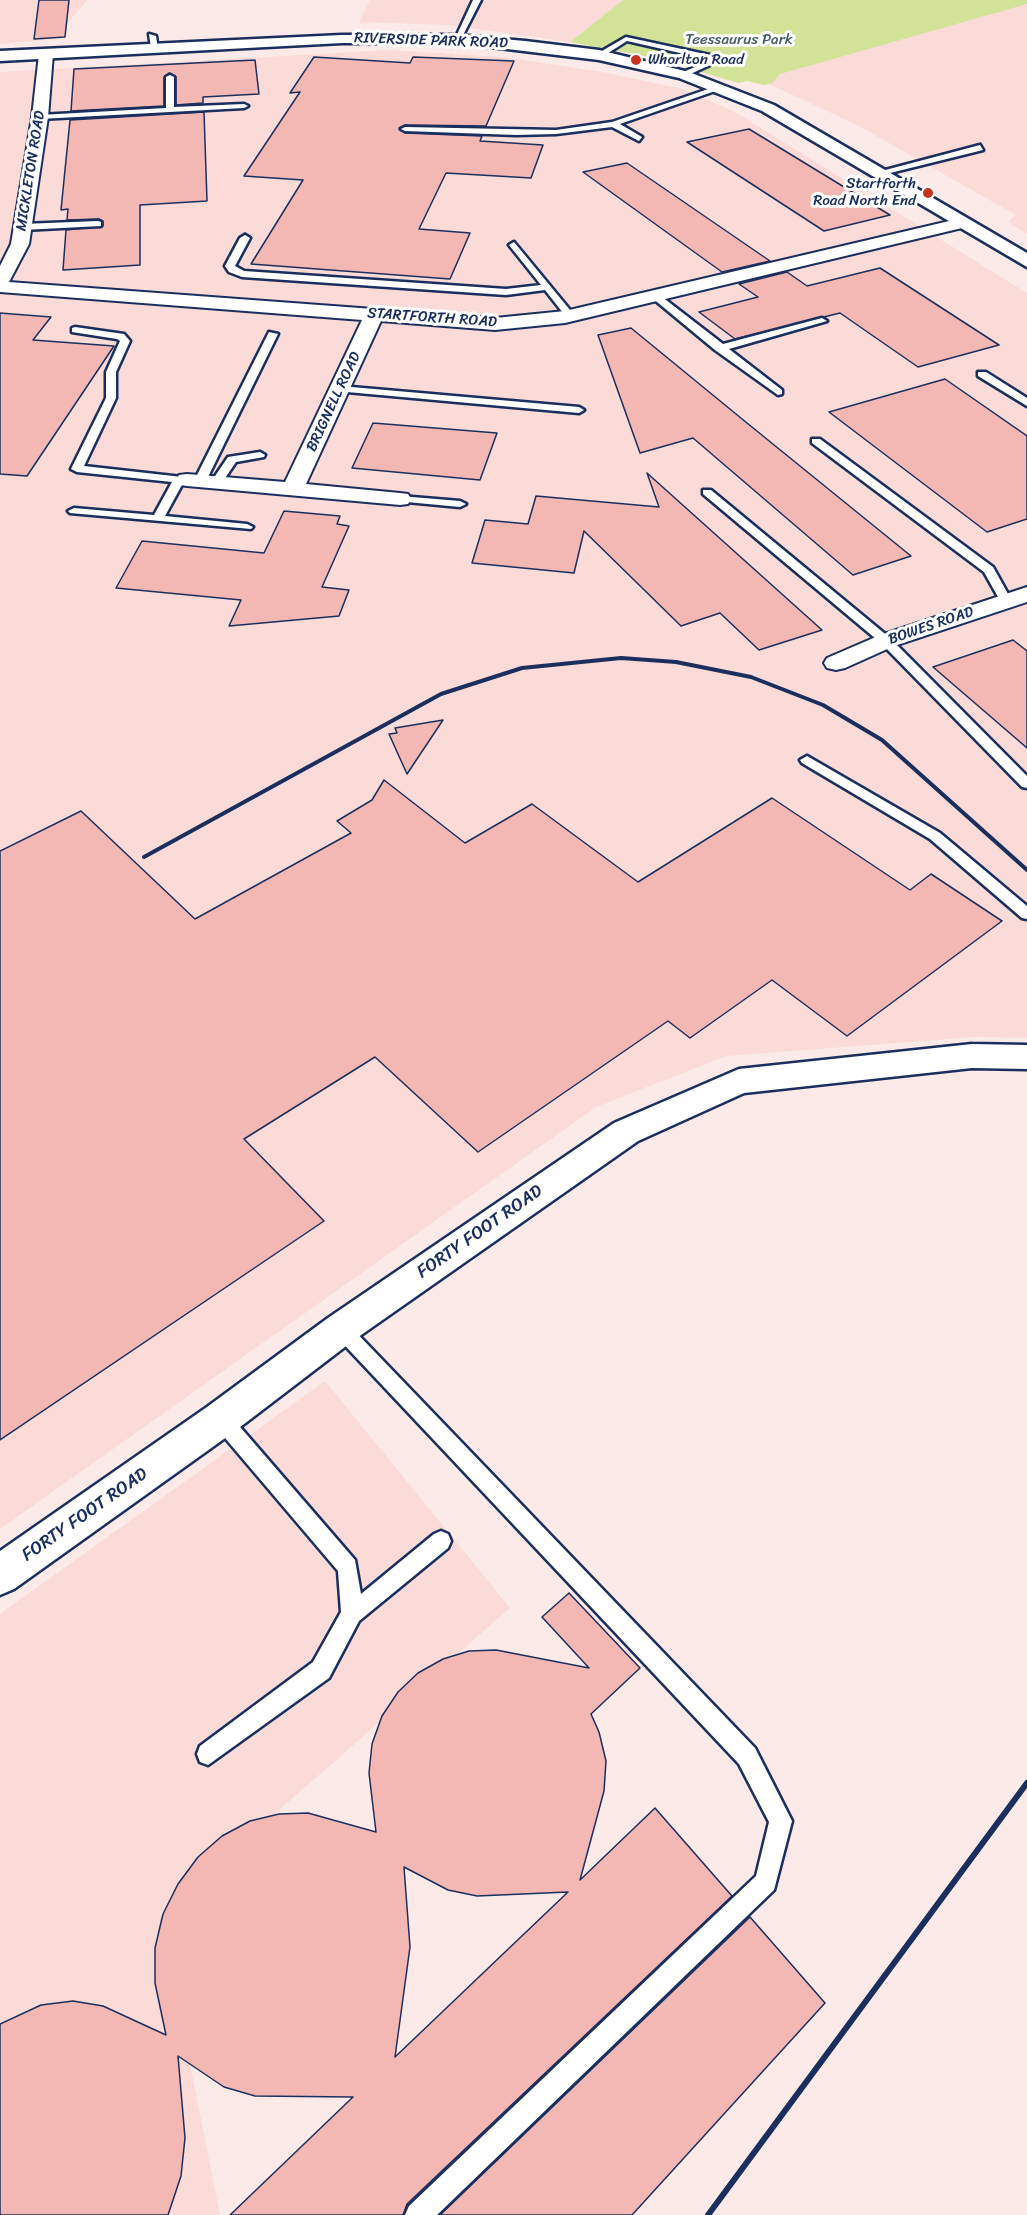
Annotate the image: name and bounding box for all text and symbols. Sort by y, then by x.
street label: RIVERSIDE PARK ROAD [354,29,508,53]
park label: Teessaurus Park [685,31,793,49]
place label: Whorlton Road [648,51,744,69]
marker: Whorlton Road [629,53,643,67]
street label: MICKLETON ROAD [13,110,49,232]
place label: Startforth Road North End [813,175,916,210]
marker: Startforth Road North End [921,186,935,200]
street label: STARTFORTH ROAD [367,304,497,332]
street label: BRIGNELL ROAD [303,349,365,455]
street label: BOWES ROAD [886,603,976,649]
street label: FORTY FOOT ROAD [413,1181,547,1283]
street label: FORTY FOOT ROAD [18,1464,152,1566]

